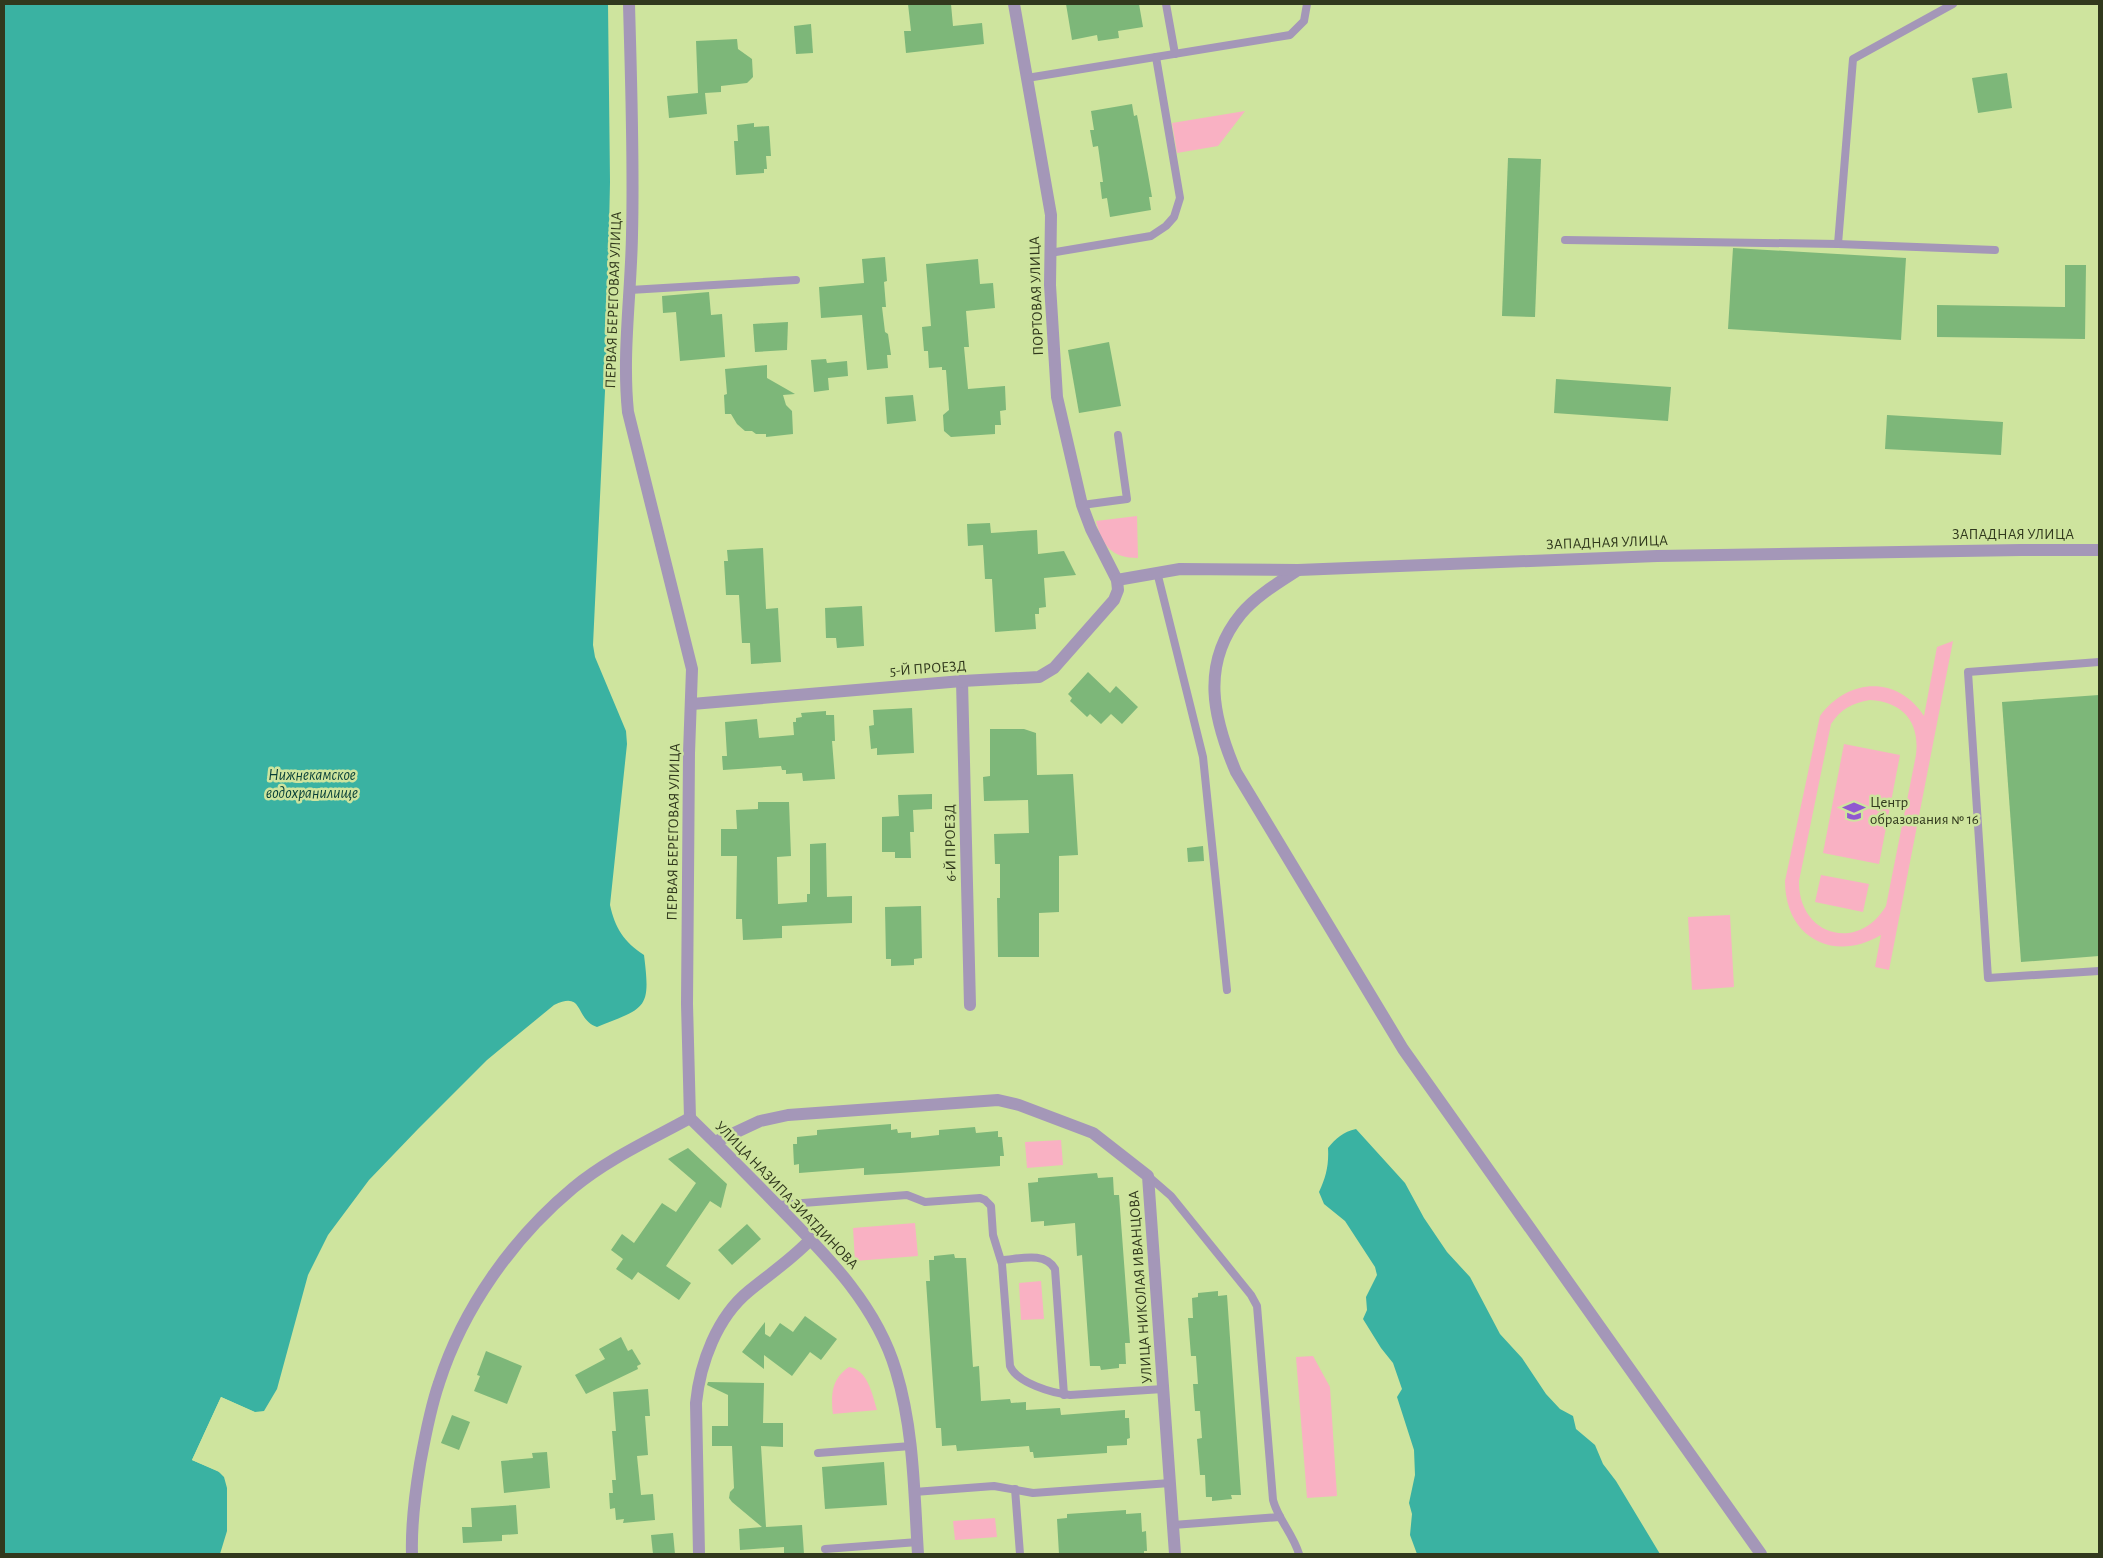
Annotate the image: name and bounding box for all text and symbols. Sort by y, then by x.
street label: ПЕРВАЯ БЕРЕГОВАЯ УЛИЦА [603,211,624,389]
street label: ПОРТОВАЯ УЛИЦА [1027,236,1046,356]
street label: ЗАПАДНАЯ УЛИЦА [1952,527,2074,542]
street label: ЗАПАДНАЯ УЛИЦА [1546,533,1668,552]
street label: 5-Й ПРОЕЗД [889,658,967,679]
street label: ПЕРВАЯ БЕРЕГОВАЯ УЛИЦА [664,743,683,921]
water label: Нижнекамское водохранилище [266,767,358,802]
place label: Центр образования № 16 [1870,795,1979,827]
school or university icon: Центр образования № 16 [1841,798,1867,824]
street label: 6-Й ПРОЕЗД [942,804,959,882]
street label: УЛИЦА НАЗИПА ЗИАТДИНОВА [712,1119,861,1272]
street label: УЛИЦА НИКОЛАЯ ИВАНЦОВА [1126,1190,1155,1384]

